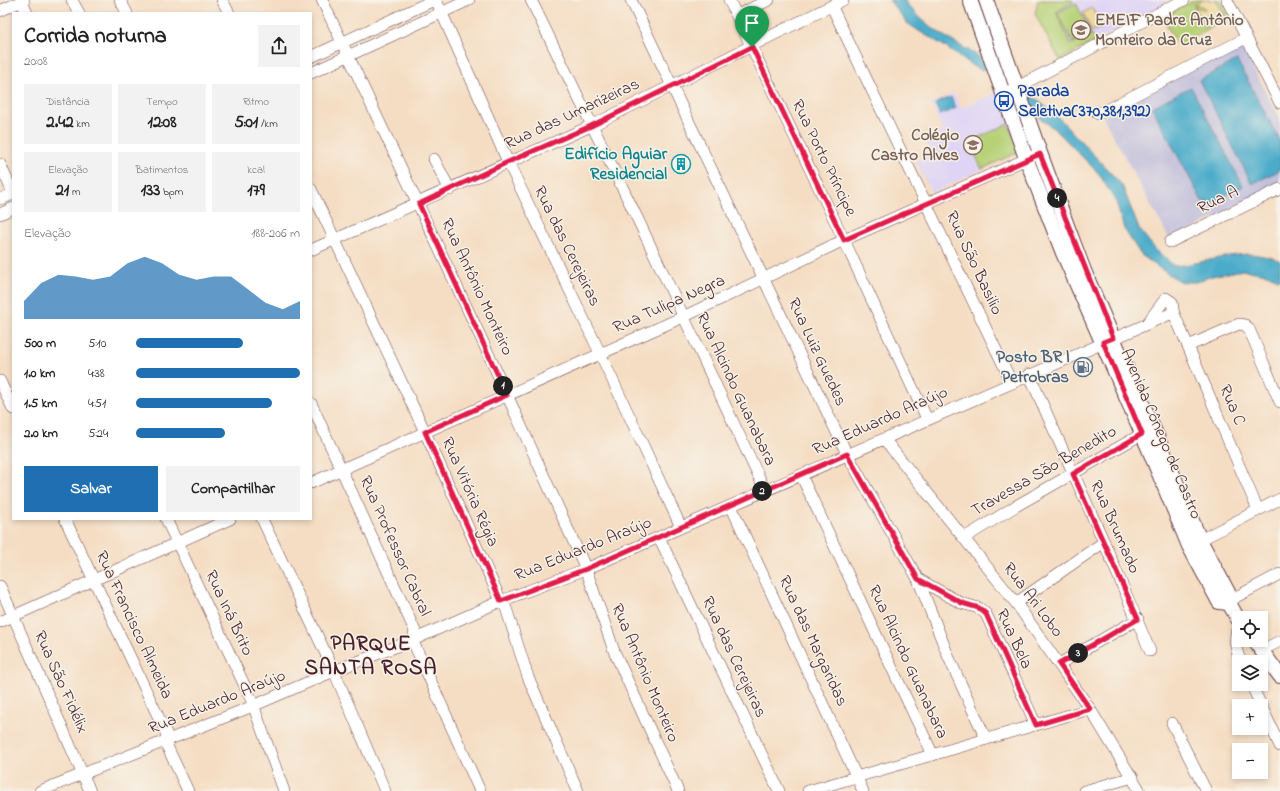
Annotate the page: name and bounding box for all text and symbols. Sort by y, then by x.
pin [735,6,769,47]
place label: EMEIF Padre Antônio Monteiro da Cruz [1095,8,1244,53]
icon: arrive [741,12,763,34]
school or university icon: EMEIF Padre Antônio Monteiro da Cruz [1070,19,1092,41]
text: Corrida noturna [24,21,167,53]
button: share [258,25,300,67]
text: 20:08 [24,52,48,71]
street label: Rua das Umarizeiras [500,72,644,156]
place label: Parada Seletiva(370,381,392) [1018,79,1150,124]
bus stop icon: Parada Seletiva(370,381,392) [993,90,1015,112]
text: Distância [46,94,90,110]
text: Tempo [146,94,178,110]
text: Ritmo [243,94,269,110]
street label: Rua Porto Príncipe [785,95,863,221]
text: 2.42 [46,110,74,135]
text: 12:08 [147,110,177,135]
text: 5:01 [234,110,258,135]
text: km [74,116,90,132]
text: /km [258,116,278,132]
place label: Colégio Castro Alves [871,123,959,168]
school or university icon: Colégio Castro Alves [962,134,984,156]
place label: Edifício Aguiar Residencial [564,142,668,187]
building icon: Edifício Aguiar Residencial [670,153,692,175]
text: Elevação [48,162,88,178]
text: Batimentos [136,162,188,178]
text: kcal [247,162,265,178]
text: 21 [55,178,69,203]
text: 133 [141,178,160,203]
text: 179 [247,178,265,203]
street label: Rua A [1193,179,1243,221]
street label: Rua das Cerejeiras [527,182,607,310]
text: m [69,184,81,200]
text: bpm [160,184,183,200]
pin: 4 [1047,188,1067,208]
text: 4 [1055,190,1059,206]
street label: Rua São Basilio [939,207,1009,319]
street label: Rua Antônio Monteiro [434,214,520,360]
text: Elevação [24,224,71,243]
text: 188–206 m [251,224,300,243]
street label: Rua Tulipa Negra [609,268,730,342]
street label: Rua Luiz Guedes [781,294,853,410]
street label: Rua Alcindo Guanabara [689,308,783,470]
text: 500 m [24,334,56,353]
text: 5:10 [88,334,106,353]
place label: Posto BR | Petrobras [996,345,1069,390]
street label: Avenida Cônego de Castro [1112,345,1208,524]
fuel station icon: Posto BR | Petrobras [1072,356,1094,378]
text: 1.0 km [24,364,55,383]
text: 4:38 [88,364,105,383]
pin: 1 [493,376,513,396]
text: 1 [501,378,505,394]
street label: Rua Eduardo Araújo [808,380,952,462]
street label: Rua C [1212,381,1252,429]
text: 1.5 km [24,394,57,413]
text: 4:51 [88,394,106,413]
street label: Travessa São Benedito [967,419,1122,523]
text: 2.0 km [24,424,58,443]
text: 5:24 [88,424,108,443]
street label: Rua Vitória Régia [433,433,505,552]
button: Salvar [24,466,158,512]
button: Compartilhar [166,466,300,512]
street label: Rua Professor Cabral [353,472,437,620]
street label: Rua Brumado [1083,476,1147,578]
pin: 2 [752,481,772,501]
text: 2 [759,483,765,499]
street label: Rua Eduardo Araújo [511,510,655,588]
street label: Rua Francisco Almeida [89,547,179,703]
street label: Rua Ari Lobo [997,557,1070,643]
street label: Rua Iná Brito [198,566,260,660]
street label: Rua das Margaridas [770,572,854,711]
street label: Rua Alcindo Guanabara [861,581,955,743]
street label: Rua das Cerejeiras [695,592,773,722]
street label: Rua Antônio Monteiro [604,600,686,746]
street label: Rua Bela [989,605,1039,673]
map controls [1232,611,1268,779]
button: locate [1232,611,1268,647]
street label: Rua São Fidélix [27,627,95,737]
district label: PARQUE SANTA ROSA [305,630,437,684]
pin: 3 [1068,643,1088,663]
text: 3 [1076,645,1080,661]
button: layers [1232,655,1268,691]
street label: Rua Eduardo Araújo [145,663,289,741]
button: + [1232,699,1268,735]
button: − [1232,743,1268,779]

